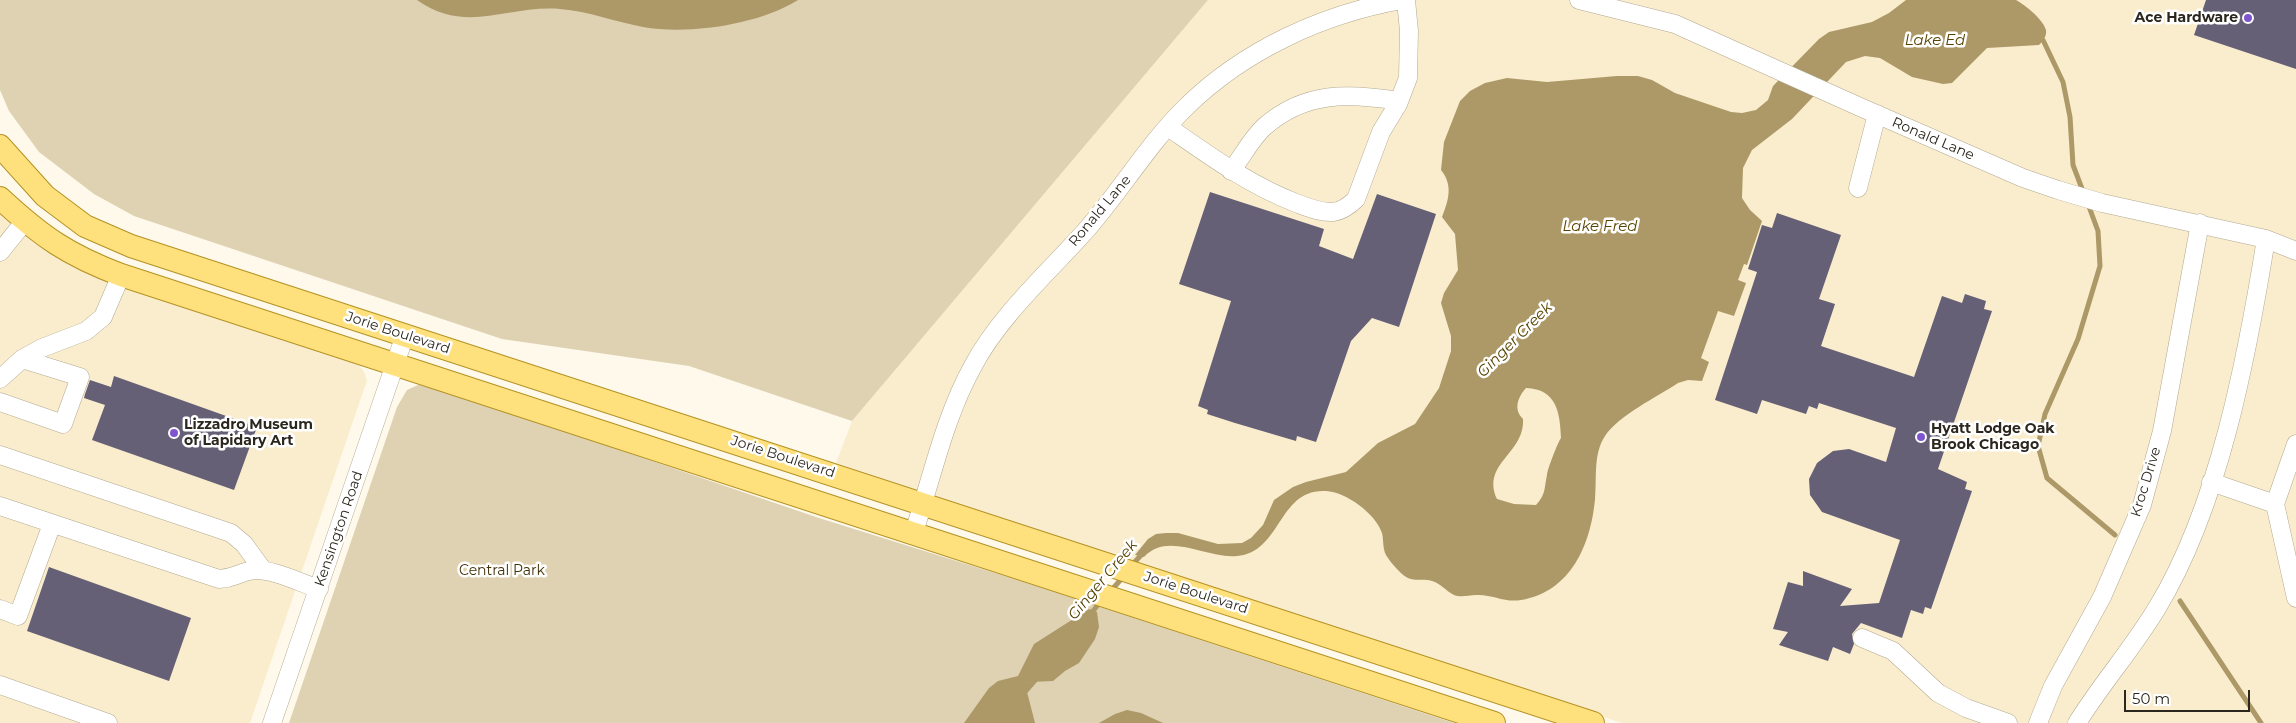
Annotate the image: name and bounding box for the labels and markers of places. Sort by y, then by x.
place label: Ace Hardware [2135,10,2238,26]
marker: Ace Hardware [2242,12,2254,24]
place label: Lizzadro Museum of Lapidary Art [184,417,313,450]
place label: Hyatt Lodge Oak Brook Chicago [1931,421,2054,454]
marker: Lizzadro Museum of Lapidary Art [168,427,180,439]
marker: Hyatt Lodge Oak Brook Chicago [1915,431,1927,443]

